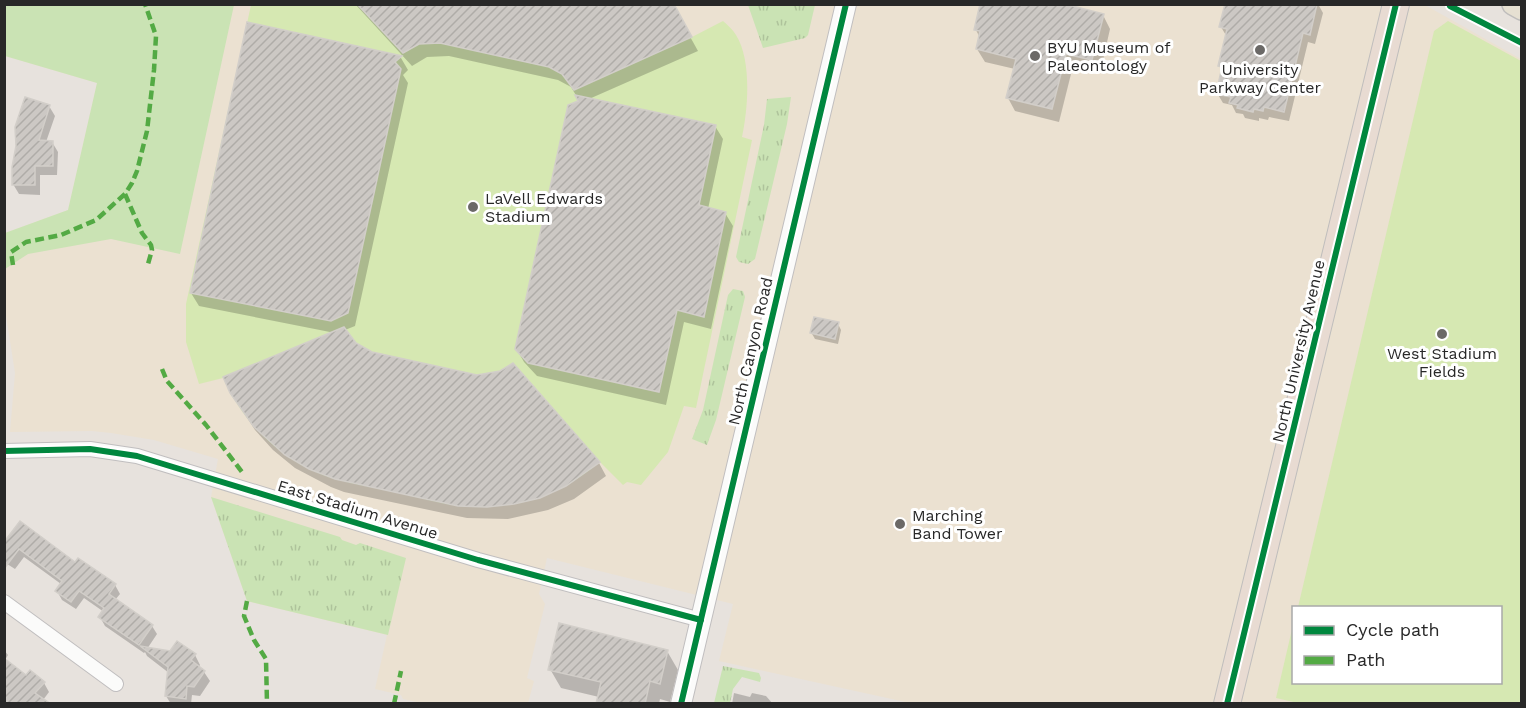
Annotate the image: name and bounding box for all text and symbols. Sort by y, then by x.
place label: BYU Museum of Paleontology [1047,38,1171,75]
marker: University Parkway Center [1253,43,1267,57]
marker: BYU Museum of Paleontology [1028,49,1042,63]
place label: University Parkway Center [1199,60,1321,97]
place label: LaVell Edwards Stadium [485,189,603,226]
marker: LaVell Edwards Stadium [466,200,480,214]
street label: North University Avenue [1268,258,1329,444]
street label: North Canyon Road [724,275,777,427]
marker: West Stadium Fields [1435,327,1449,341]
place label: West Stadium Fields [1387,344,1497,381]
street label: East Stadium Avenue [275,476,440,543]
place label: Marching Band Tower [912,506,1003,543]
marker: Marching Band Tower [893,517,907,531]
legend [1292,606,1502,684]
text: Cycle path [1346,619,1440,640]
text: Path [1346,649,1386,670]

